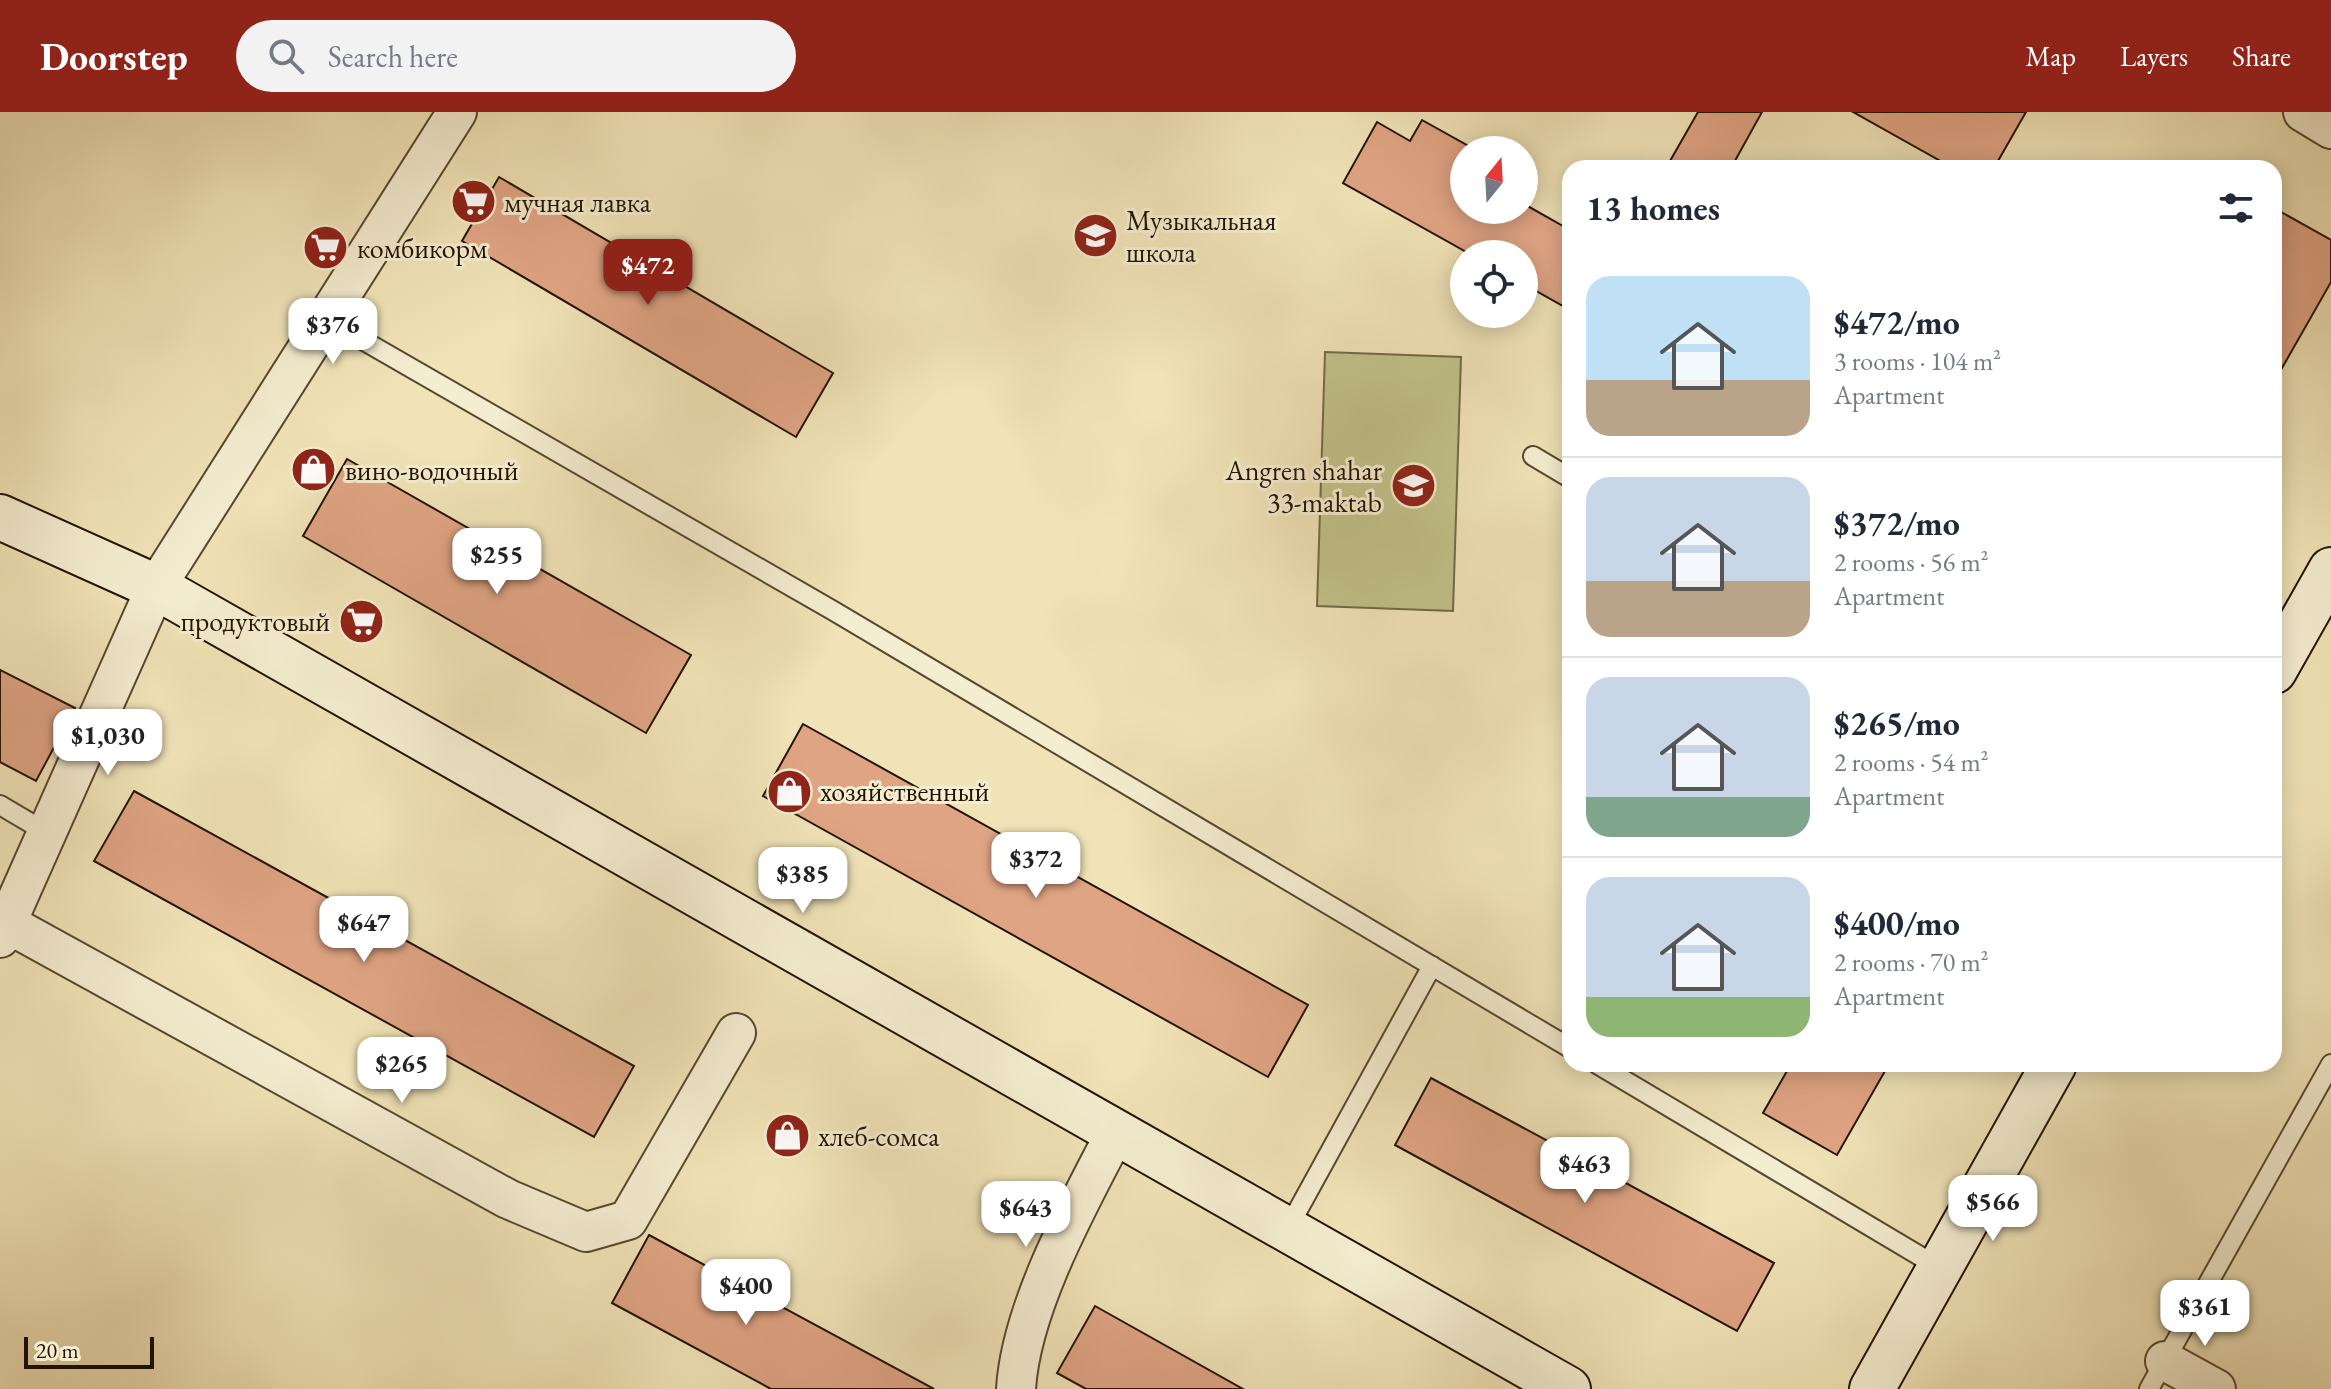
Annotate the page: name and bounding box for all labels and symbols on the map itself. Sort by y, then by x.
north arrow [1450,136,1538,224]
supermarket icon: мучная лавка [449,178,497,226]
place label: мучная лавка [504,184,652,220]
place label: Музыкальная школа [1126,202,1277,270]
school or university icon: Музыкальная школа [1071,212,1119,260]
supermarket icon: комбикорм [302,224,350,272]
place label: комбикорм [357,230,488,266]
pin: $472 [601,239,695,307]
pin: $376 [286,298,380,366]
shop icon: вино-водочный [290,446,338,494]
place label: вино-водочный [345,452,519,488]
place label: Angren shahar 33-maktab [1224,452,1383,520]
school or university icon: Angren shahar 33-maktab [1389,462,1437,510]
pin: $255 [450,528,544,596]
supermarket icon: продуктовый [337,597,385,645]
place label: продуктовый [181,603,330,639]
pin: $1,030 [43,709,173,777]
shop icon: хозяйственный [765,767,813,815]
place label: хозяйственный [820,773,990,809]
pin: $372 [989,832,1083,900]
pin: $385 [756,847,850,915]
pin: $647 [317,896,411,964]
pin: $265 [355,1037,449,1105]
shop icon: хлеб-сомса [763,1112,811,1160]
place label: хлеб-сомса [818,1118,940,1154]
pin: $463 [1538,1137,1632,1205]
pin: $566 [1946,1175,2040,1243]
pin: $643 [979,1181,1073,1249]
pin: $400 [699,1259,793,1327]
pin: $361 [2158,1280,2252,1348]
scale bar [24,1333,154,1369]

